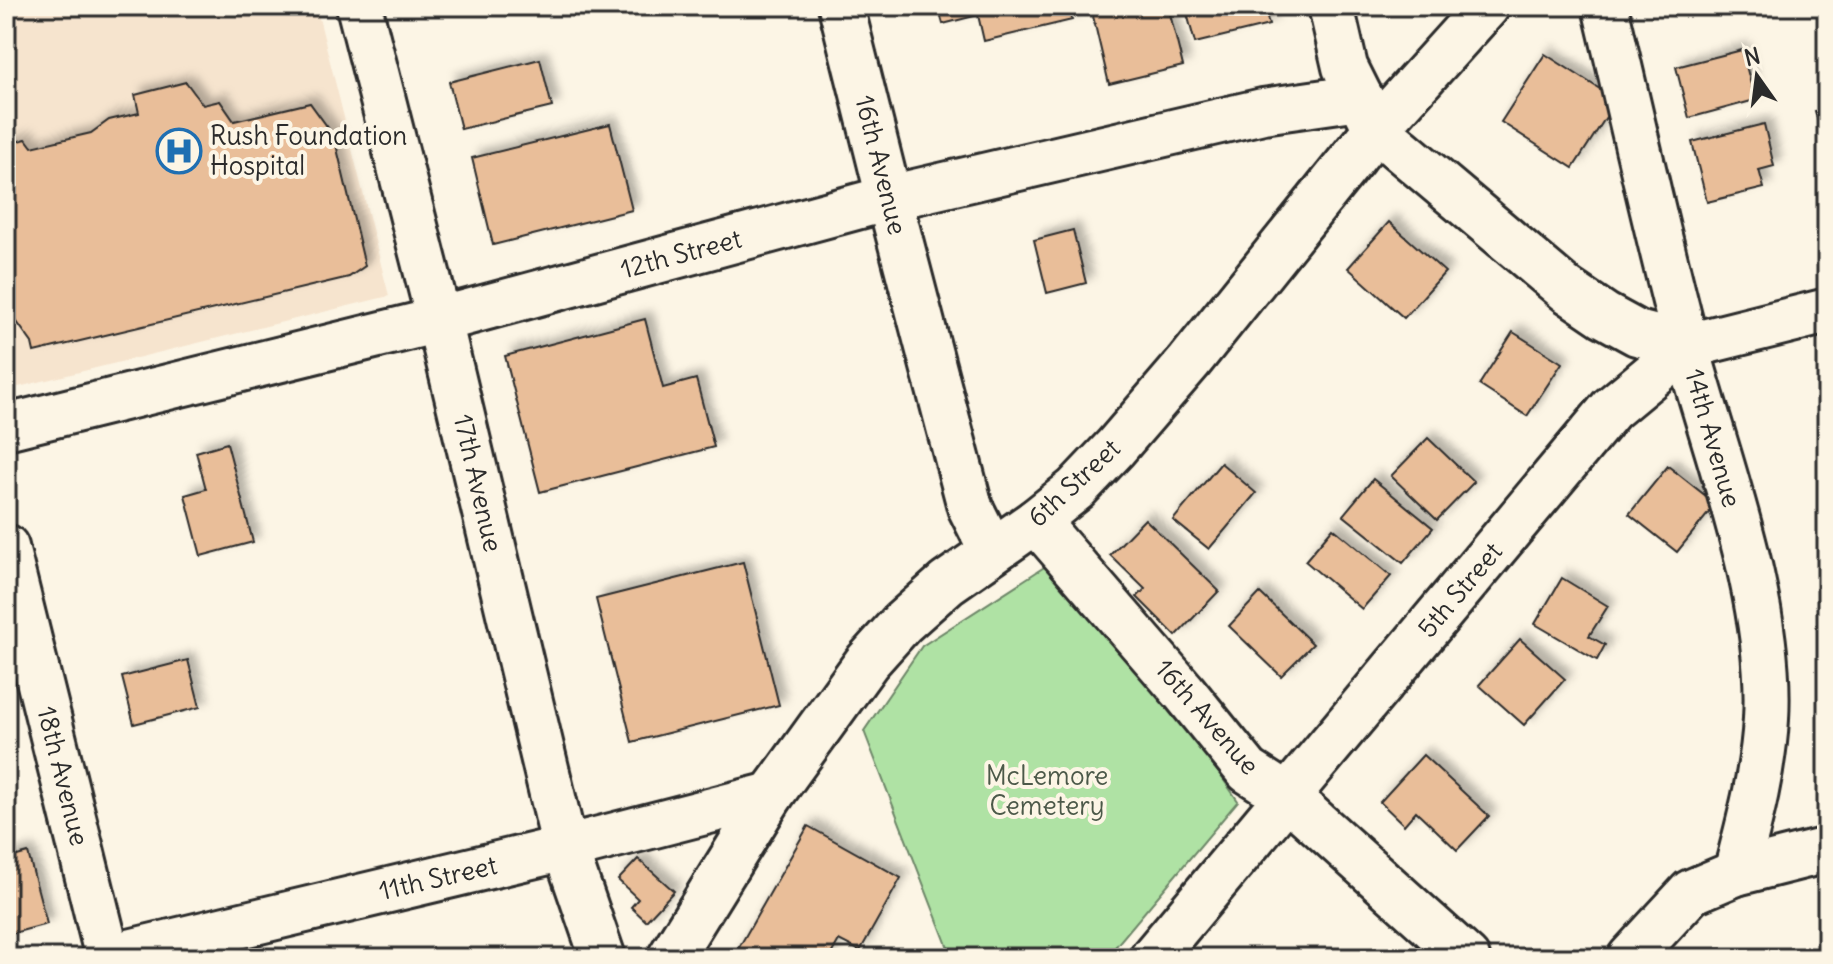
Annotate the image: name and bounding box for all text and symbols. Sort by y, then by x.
north arrow [1717,36,1797,116]
text: N [1741,41,1763,72]
street label: 16th Avenue [848,92,915,238]
place label: Rush Foundation Hospital [210,119,407,182]
hospital icon: Rush Foundation Hospital [155,127,203,175]
street label: 12th Street [617,221,745,285]
street label: 14th Avenue [1678,365,1749,511]
street label: 17th Avenue [447,411,510,555]
street label: 6th Street [1021,431,1127,534]
street label: 5th Street [1410,535,1509,644]
street label: 16th Avenue [1148,652,1267,781]
street label: 18th Avenue [30,703,97,849]
park label: McLemore Cemetery [986,759,1108,822]
street label: 11th Street [376,848,500,907]

